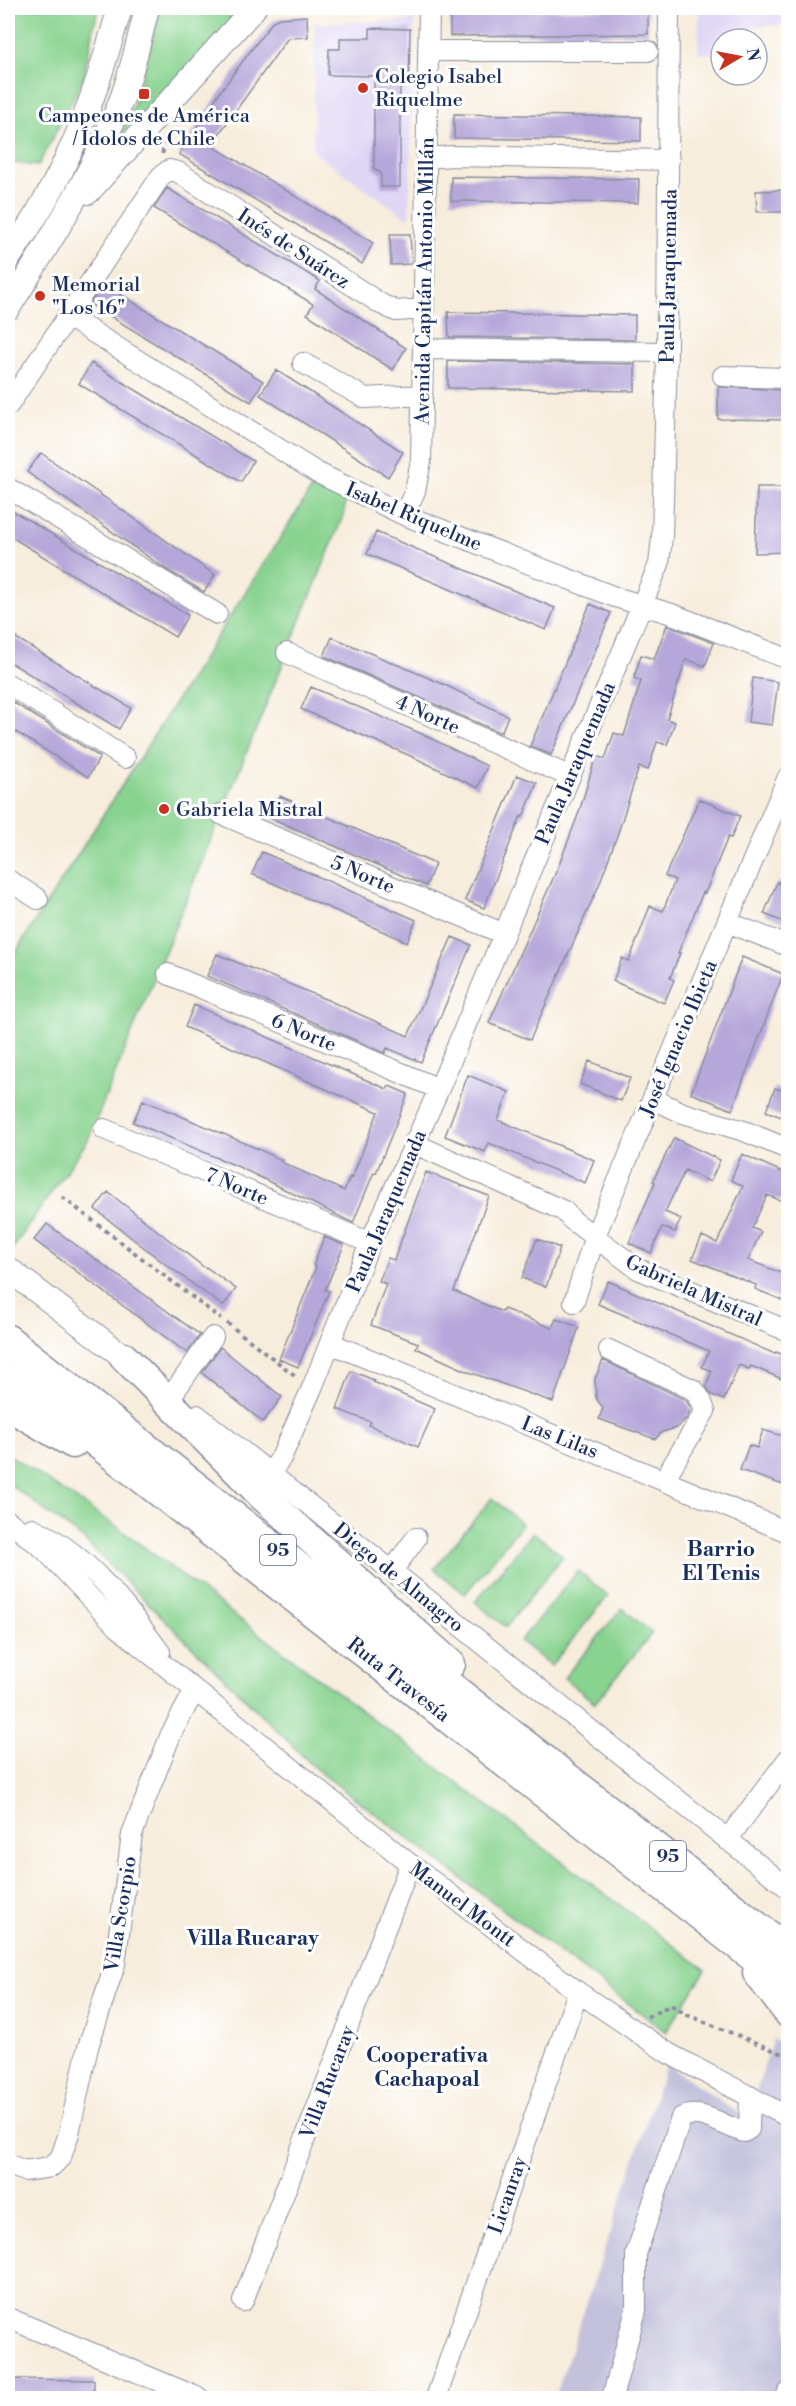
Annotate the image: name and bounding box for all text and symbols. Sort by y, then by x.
north arrow [709,27,769,87]
text: N [742,47,764,63]
place label: Colegio Isabel Riquelme [375,65,502,113]
marker: Colegio Isabel Riquelme [356,81,370,95]
marker: Campeones de América / Ídolos de Chile [137,87,151,101]
place label: Campeones de América / Ídolos de Chile [38,104,251,152]
street label: Avenida Capitán Antonio Millán [410,137,441,426]
street label: Paula Jaraquemada [655,188,684,364]
street label: Inés de Suárez [232,204,354,295]
place label: Memorial "Los 16" [52,273,140,321]
marker: Memorial "Los 16" [33,289,47,303]
street label: Isabel Riquelme [341,477,485,557]
street label: Paula Jaraquemada [531,678,622,849]
street label: 4 Norte [391,690,464,741]
place label: Gabriela Mistral [176,798,323,823]
marker: Gabriela Mistral [157,802,171,816]
street label: 5 Norte [327,851,398,900]
street label: José Ignacio Ibieta [635,956,724,1122]
street label: 6 Norte [267,1009,340,1058]
street label: Paula Jaraquemada [342,1126,433,1297]
street label: 7 Norte [201,1163,272,1212]
street label: Gabriela Mistral [621,1250,766,1333]
street label: Las Lilas [517,1412,602,1465]
street label: Diego de Almagro [328,1518,469,1639]
road number: 95 [260,1535,296,1565]
district label: Barrio El Tenis [682,1537,760,1587]
street label: Ruta Travesía [342,1632,455,1729]
road number: 95 [650,1841,686,1871]
street label: Villa Scorpio [100,1854,143,1975]
street label: Manuel Montt [404,1857,520,1953]
district label: Villa Rucaray [186,1926,319,1952]
street label: Villa Rucaray [295,2022,362,2144]
district label: Cooperativa Cachapoal [366,2043,489,2093]
street label: Licanray [484,2153,533,2237]

